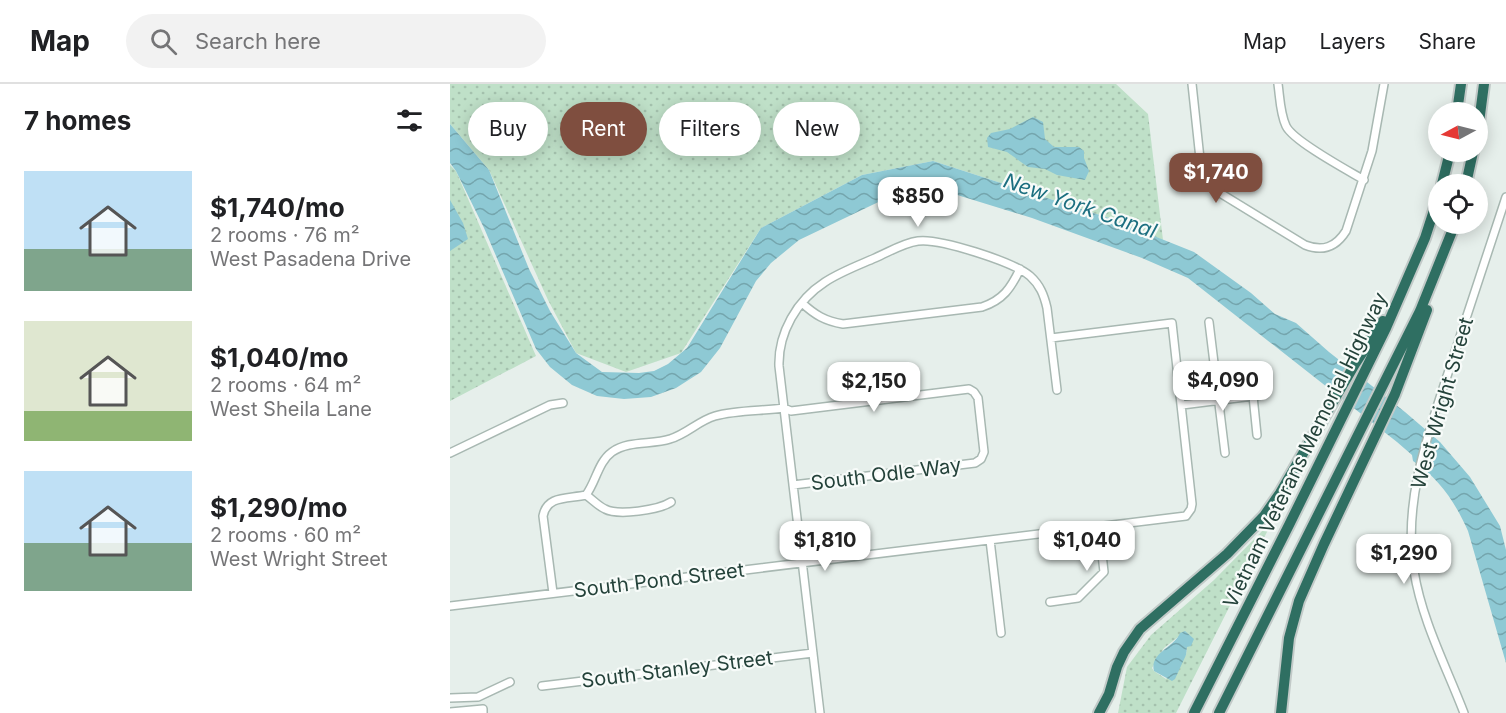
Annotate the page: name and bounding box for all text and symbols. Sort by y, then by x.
search box [126,14,546,68]
text: Map [30,24,90,58]
icon: search [147,25,180,58]
text: Search here [195,28,321,54]
text: Map [1243,29,1287,54]
text: Layers [1320,29,1386,54]
text: Share [1419,29,1476,54]
chip: Buy [468,102,548,156]
chip: Rent [560,102,647,156]
chip: Filters [659,102,761,156]
chip: New [773,102,860,156]
north arrow [1428,102,1488,162]
map controls [1428,102,1488,234]
icon: filters [393,104,426,137]
text: 7 homes [24,105,131,136]
pin: $1,740 [1167,153,1265,204]
text: $1,740 [1183,160,1249,184]
water label: New York Canal [1000,168,1161,244]
button: locate [1428,174,1488,234]
pin: $850 [882,177,954,228]
text: $850 [892,184,944,208]
text: $1,740/mo [210,192,345,223]
icon: home [72,195,144,267]
text: 2 rooms · 76 m² [210,223,359,247]
text: West Pasadena Drive [210,247,411,271]
street label: Vietnam Veterans Memorial Highway [1218,288,1392,612]
street label: West Wright Street [1406,314,1478,492]
text: $1,040/mo [210,342,349,373]
icon: home [72,345,144,417]
pin: $4,090 [1174,361,1272,412]
pin: $2,150 [825,362,923,413]
text: $4,090 [1187,368,1259,392]
text: $2,150 [841,369,907,393]
text: 2 rooms · 64 m² [210,373,361,397]
text: West Sheila Lane [210,397,372,421]
street label: South Odle Way [810,453,962,495]
text: $1,290/mo [210,492,347,523]
icon: home [72,495,144,567]
pin: $1,810 [776,521,874,572]
pin: $1,040 [1038,521,1136,572]
text: 2 rooms · 60 m² [210,523,361,547]
text: $1,810 [794,528,856,552]
text: $1,040 [1053,528,1121,552]
pin: $1,290 [1355,534,1453,585]
text: $1,290 [1370,541,1438,565]
text: West Wright Street [210,547,388,571]
street label: South Pond Street [572,558,746,602]
street label: South Stanley Street [580,645,774,693]

